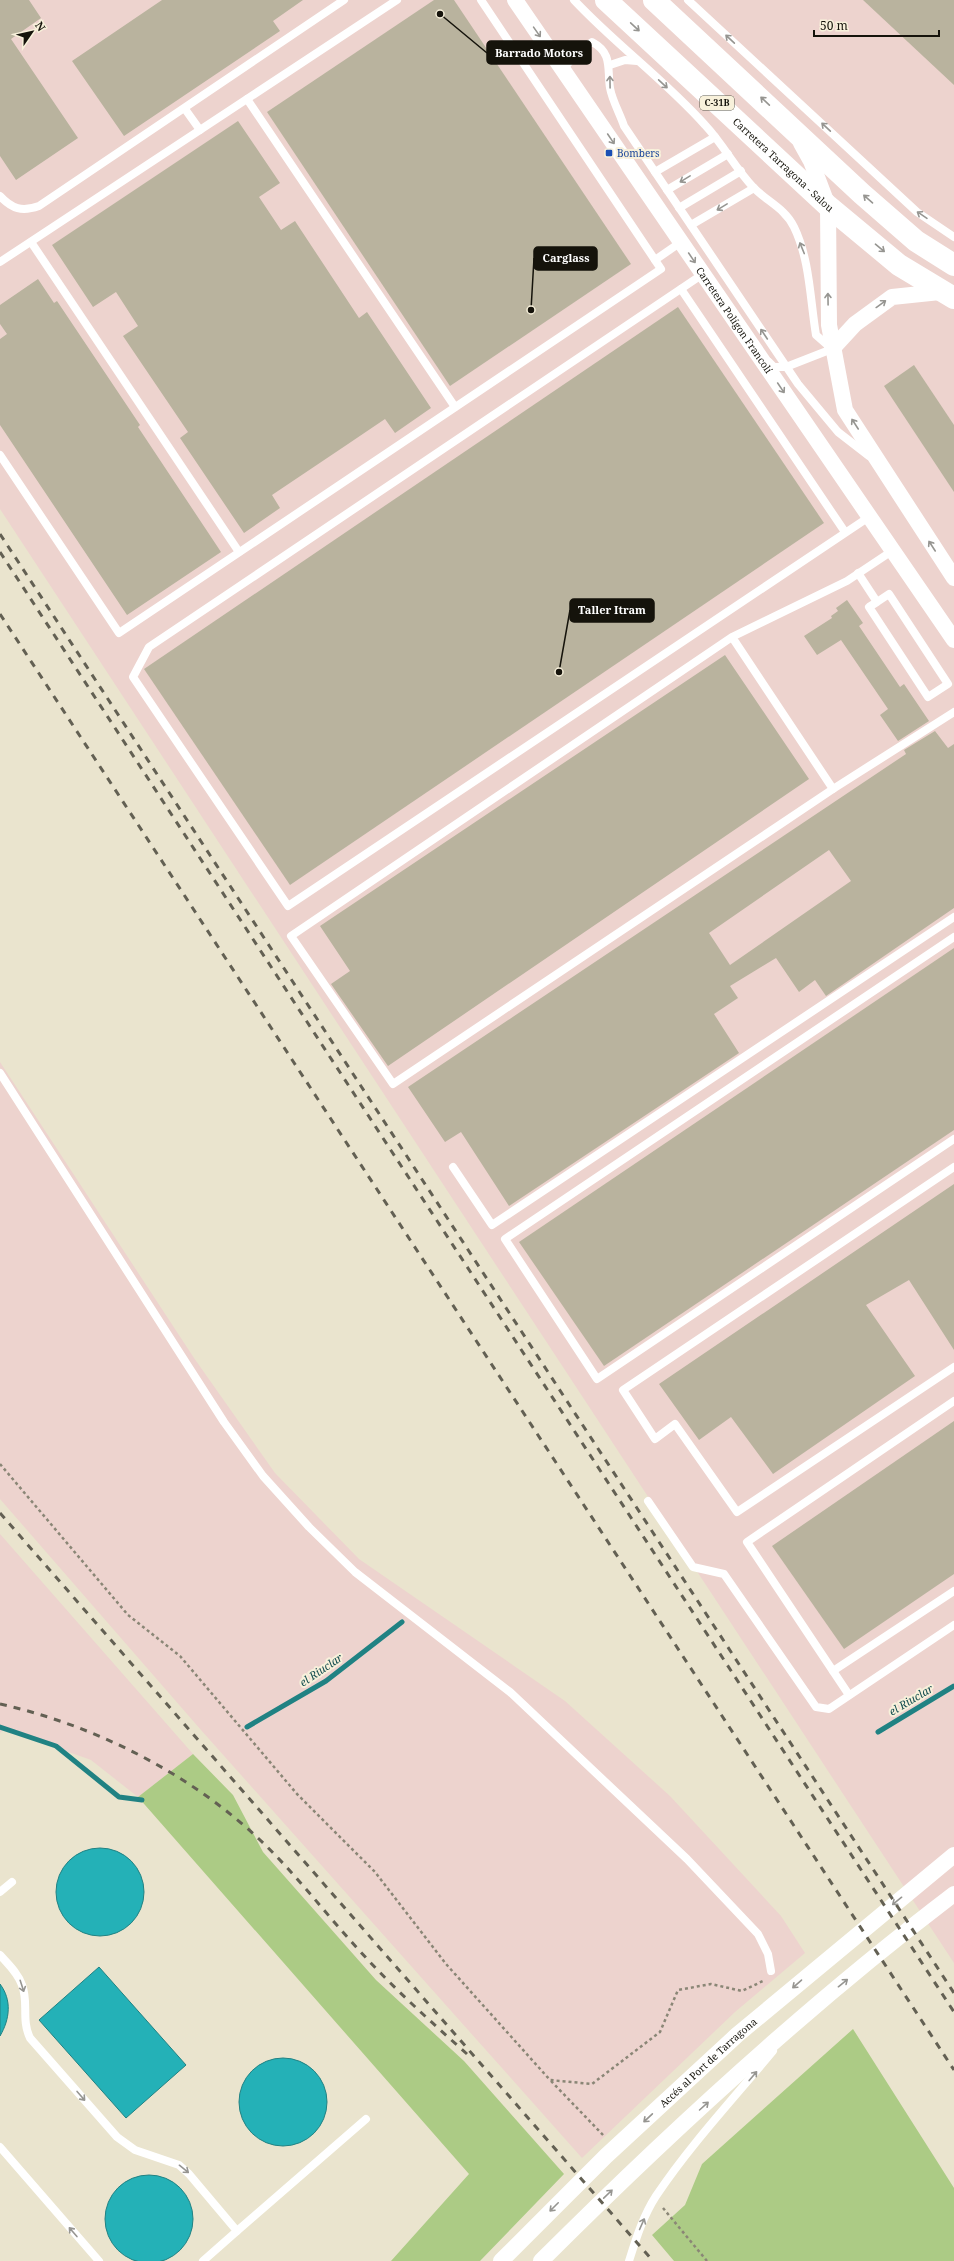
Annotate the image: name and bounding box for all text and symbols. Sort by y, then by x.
north arrow [12,12,52,52]
scale bar [814,12,939,38]
text: 50 m [820,17,848,34]
text: N [32,18,50,34]
one-way arrow [630,22,640,31]
one-way arrow [533,26,541,37]
one-way arrow [725,34,735,44]
callout: Barrado Motors [487,41,591,64]
text: Barrado Motors [495,45,583,60]
one-way arrow [606,76,614,89]
one-way arrow [658,79,668,89]
road number: C-31B [700,96,734,110]
one-way arrow [759,97,770,106]
street label: Carretera Tarragona - Salou [730,114,837,215]
one-way arrow [821,122,831,132]
one-way arrow [607,133,615,144]
place label: Bombers [617,146,660,160]
marker: Bombers [604,148,614,158]
one-way arrow [679,175,691,183]
one-way arrow [862,194,873,203]
one-way arrow [716,203,728,211]
one-way arrow [916,211,927,219]
one-way arrow [798,243,806,255]
one-way arrow [874,244,885,253]
callout: Carglass [534,247,597,270]
text: Carglass [543,250,589,265]
one-way arrow [688,252,696,263]
street label: Carretera Polígon Francolí [693,264,776,377]
one-way arrow [824,293,832,306]
one-way arrow [876,300,887,308]
one-way arrow [760,329,768,340]
one-way arrow [777,383,785,394]
one-way arrow [850,418,858,430]
one-way arrow [928,540,937,551]
callout: Taller Itram [570,599,654,622]
text: Taller Itram [578,602,646,617]
water label: el Riuclar [296,1649,346,1690]
water label: el Riuclar [886,1680,936,1719]
one-way arrow [892,1897,903,1906]
one-way arrow [838,1978,848,1987]
one-way arrow [791,1979,802,1988]
one-way arrow [19,1980,26,1993]
street label: Accés al Port de Tarragona [656,2014,760,2110]
one-way arrow [748,2070,757,2081]
one-way arrow [76,2090,85,2101]
one-way arrow [699,2101,709,2111]
one-way arrow [643,2113,653,2122]
one-way arrow [178,2165,189,2174]
one-way arrow [603,2190,613,2199]
one-way arrow [549,2202,559,2212]
one-way arrow [639,2219,646,2231]
one-way arrow [69,2226,78,2237]

